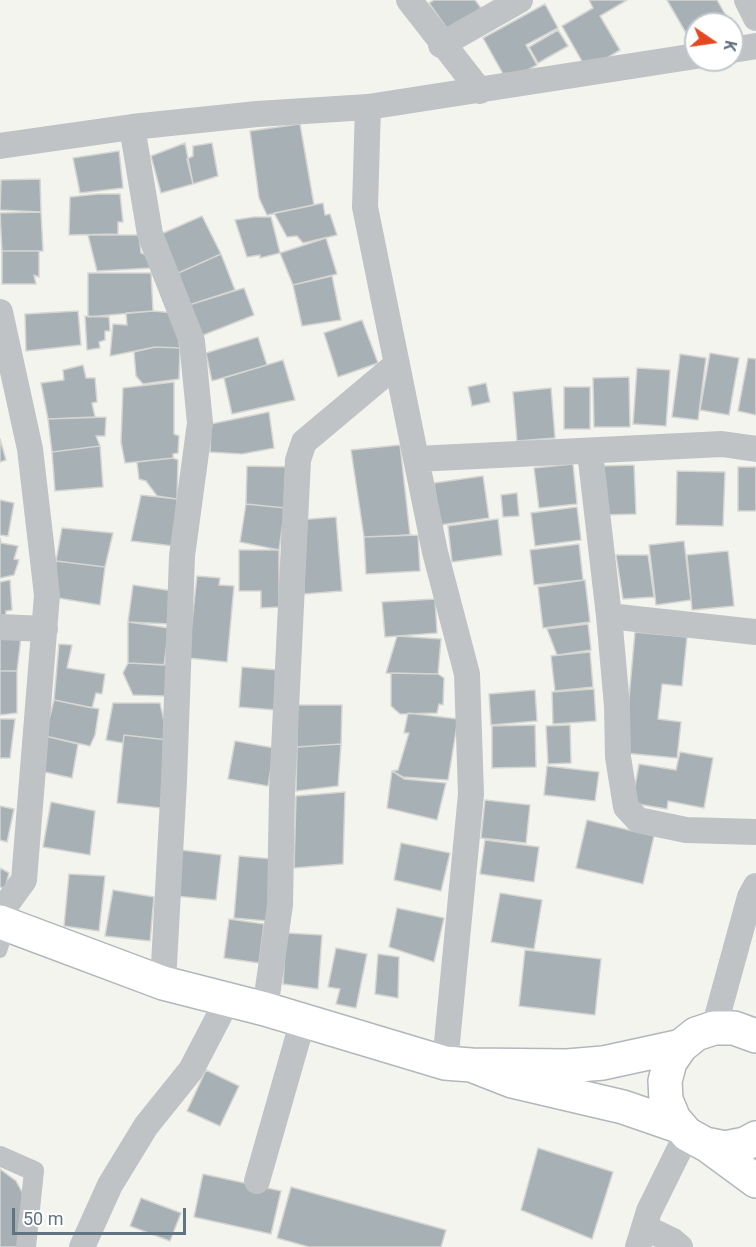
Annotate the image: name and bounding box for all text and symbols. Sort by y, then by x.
north arrow [684,12,744,72]
text: K [720,39,740,53]
scale bar [15,1196,189,1234]
text: 50 m [23,1208,63,1229]

